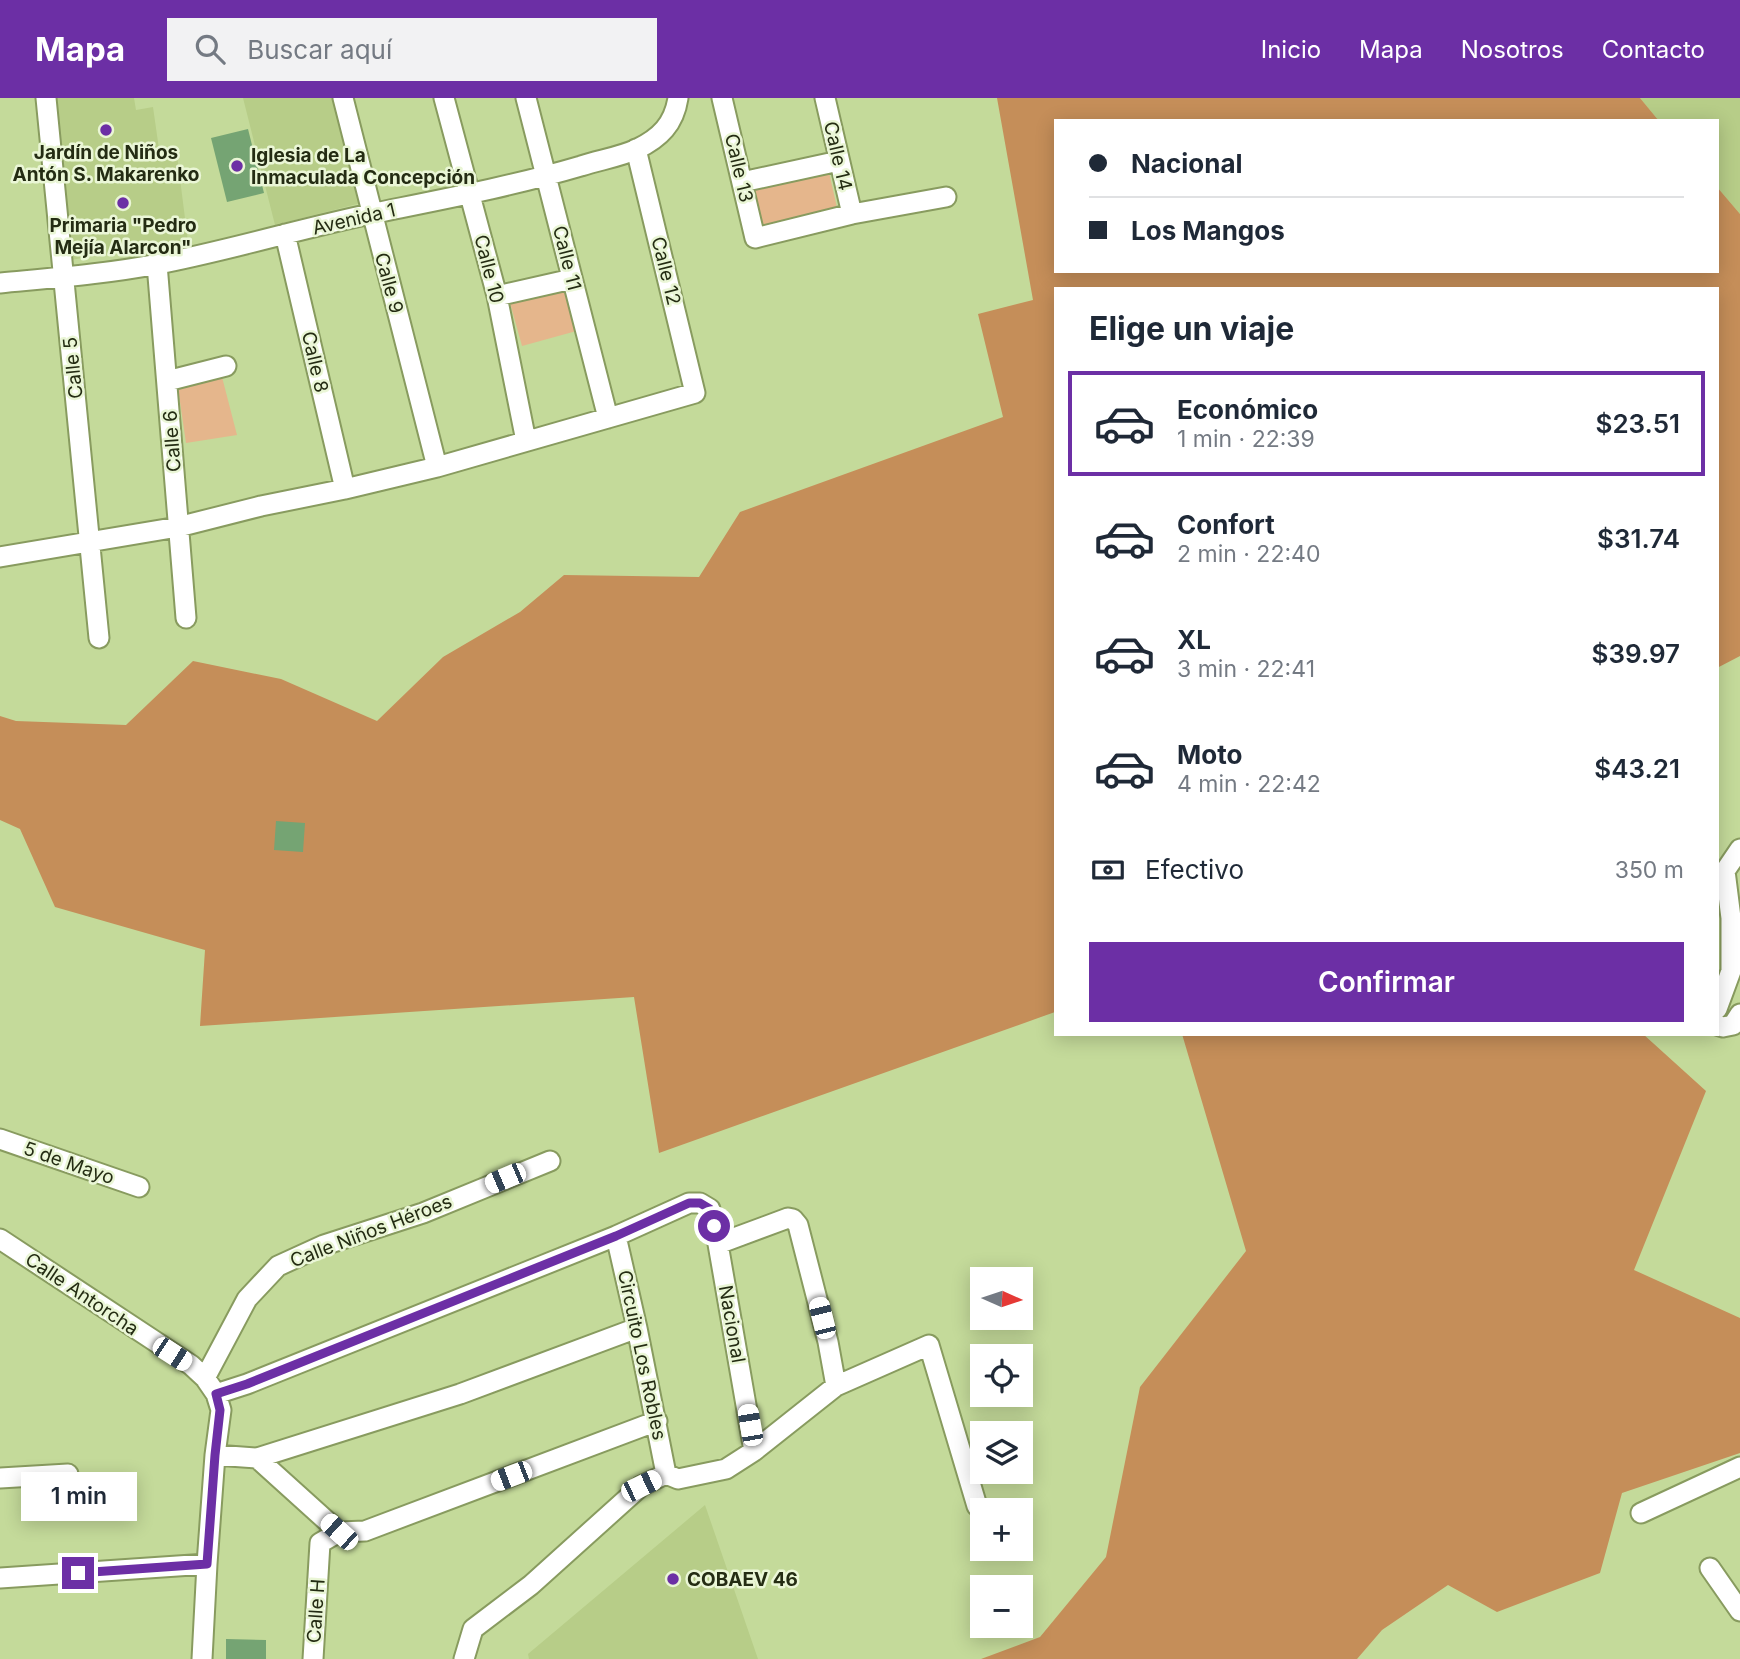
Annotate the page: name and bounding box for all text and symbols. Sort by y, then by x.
search box [167,18,657,81]
text: Mapa [35,29,125,69]
icon: search [191,30,229,68]
text: Buscar aquí [247,34,392,65]
text: Inicio [1261,35,1321,64]
text: Mapa [1359,35,1423,64]
text: Nosotros [1461,35,1564,64]
text: Contacto [1602,35,1705,64]
street label: Calle 14 [819,119,857,193]
marker: Jardín de Niños Antón S. Makarenko [98,122,114,138]
street label: Calle 13 [720,131,758,205]
place label: Jardín de Niños Antón S. Makarenko [13,141,199,186]
place label: Iglesia de La Inmaculada Concepción [251,144,475,189]
text: Nacional [1131,148,1243,179]
marker: Iglesia de La Inmaculada Concepción [229,158,245,174]
marker: Primaria "Pedro Mejía Alarcon" [115,195,131,211]
street label: Avenida 1 [310,198,398,240]
place label: Primaria "Pedro Mejía Alarcon" [49,214,197,259]
text: Los Mangos [1131,215,1285,246]
street label: Calle 11 [548,223,586,293]
street label: Calle 10 [469,232,509,306]
street label: Calle 12 [646,235,686,307]
street label: Calle 9 [370,250,408,316]
text: Elige un viaje [1089,309,1294,348]
street label: Calle 8 [297,329,333,395]
street label: Calle 5 [58,336,88,400]
icon: car [1093,392,1156,455]
text: Económico [1177,394,1318,425]
text: $23.51 [1596,408,1680,439]
street label: Calle 6 [158,409,186,473]
text: 1 min · 22:39 [1177,425,1315,453]
icon: car [1093,507,1156,570]
text: Confort [1177,509,1275,540]
text: $31.74 [1597,523,1680,554]
text: 2 min · 22:40 [1177,540,1320,568]
icon: car [1093,622,1156,685]
text: XL [1177,624,1211,655]
text: $39.97 [1592,638,1680,669]
text: 3 min · 22:41 [1177,655,1315,683]
icon: car [1093,737,1156,800]
text: Moto [1177,739,1242,770]
text: $43.21 [1594,753,1680,784]
text: 4 min · 22:42 [1177,770,1321,798]
icon: cash [1089,851,1127,889]
text: Efectivo [1145,854,1244,885]
text: 350 m [1615,856,1684,884]
button: Confirmar [1089,942,1684,1022]
street label: 5 de Mayo [21,1137,117,1189]
car [482,1160,529,1196]
street label: Calle Niños Héroes [287,1190,455,1272]
route start [698,1210,730,1242]
street label: Calle Antorcha [21,1248,143,1340]
north arrow [970,1267,1032,1330]
map controls [970,1267,1033,1638]
street label: Circuito Los Robles [613,1268,671,1442]
street label: Nacional [714,1283,750,1365]
car [807,1295,838,1341]
car [149,1334,196,1374]
button: locate [970,1344,1033,1407]
car [737,1402,764,1448]
button: layers [970,1421,1033,1484]
car [488,1459,535,1493]
car [618,1467,665,1505]
callout: 1 min [20,1472,136,1520]
text: 1 min [51,1482,107,1510]
button: + [970,1498,1033,1561]
car [317,1510,362,1554]
route end [62,1557,94,1589]
place label: COBAEV 46 [687,1568,798,1591]
marker: COBAEV 46 [665,1571,681,1587]
button: − [970,1575,1033,1638]
street label: Calle H [302,1578,330,1644]

